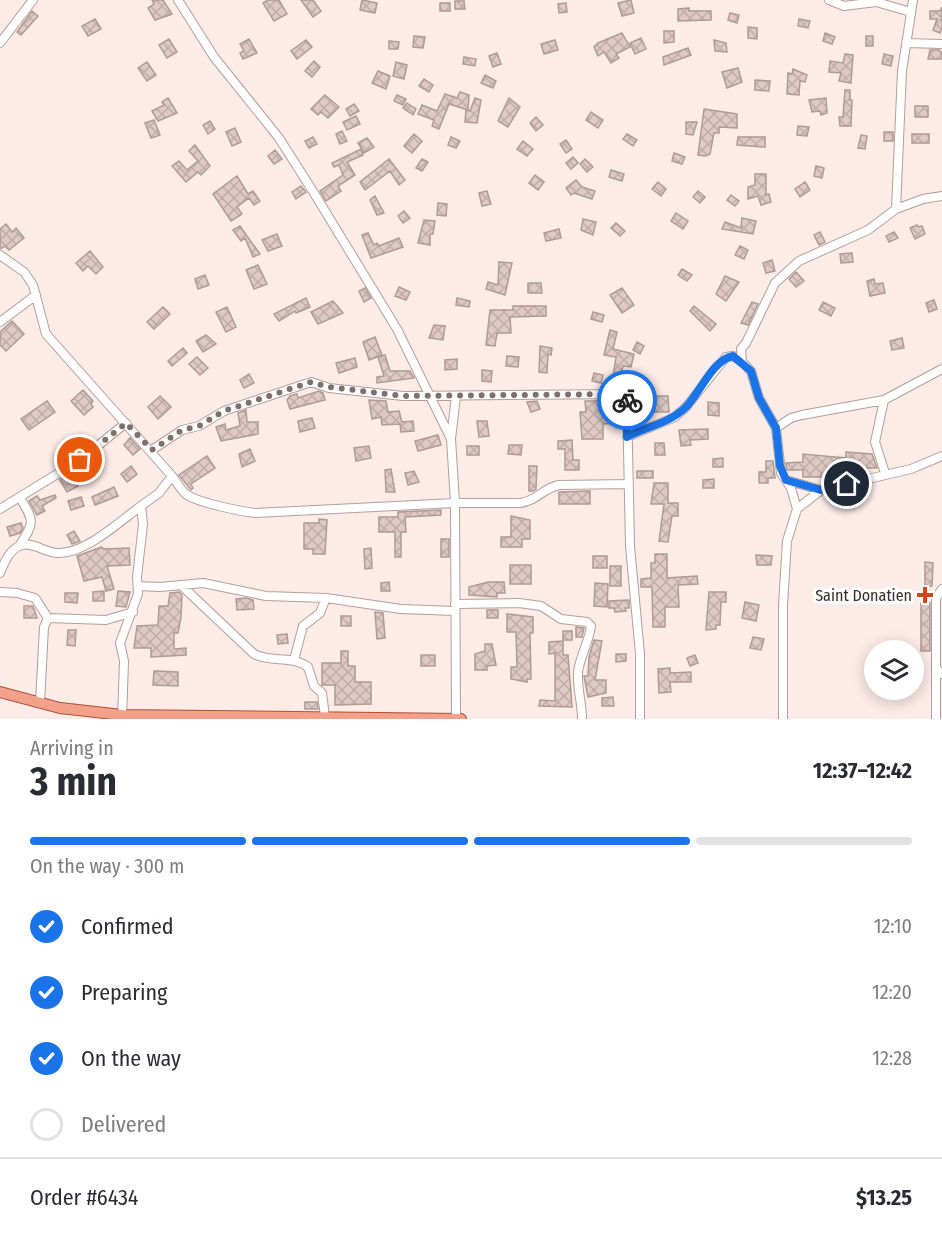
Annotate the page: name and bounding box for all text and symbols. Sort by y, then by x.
courier [597,370,657,430]
icon: bike [611,384,644,417]
pin [54,434,105,485]
icon: bag [63,443,96,476]
pin [821,458,872,509]
icon: home [830,467,863,500]
place label: Saint Donatien [815,586,912,605]
marker: Saint Donatien [916,586,934,604]
map controls [864,640,924,700]
button: layers [864,640,924,700]
text: Arriving in [30,736,114,760]
text: 12:37–12:42 [813,757,912,784]
text: 3 min [30,759,117,805]
text: On the way · 300 m [30,854,184,878]
icon: check [30,910,63,943]
text: Confirmed [81,913,174,940]
text: 12:10 [874,914,912,938]
icon: check [30,976,63,1009]
text: Preparing [81,979,167,1006]
text: 12:20 [872,980,912,1004]
icon: check [30,1042,63,1075]
text: On the way [81,1045,181,1072]
text: 12:28 [872,1046,912,1070]
text: Delivered [81,1111,166,1138]
text: Order #6434 [30,1184,138,1211]
text: $13.25 [856,1184,912,1211]

